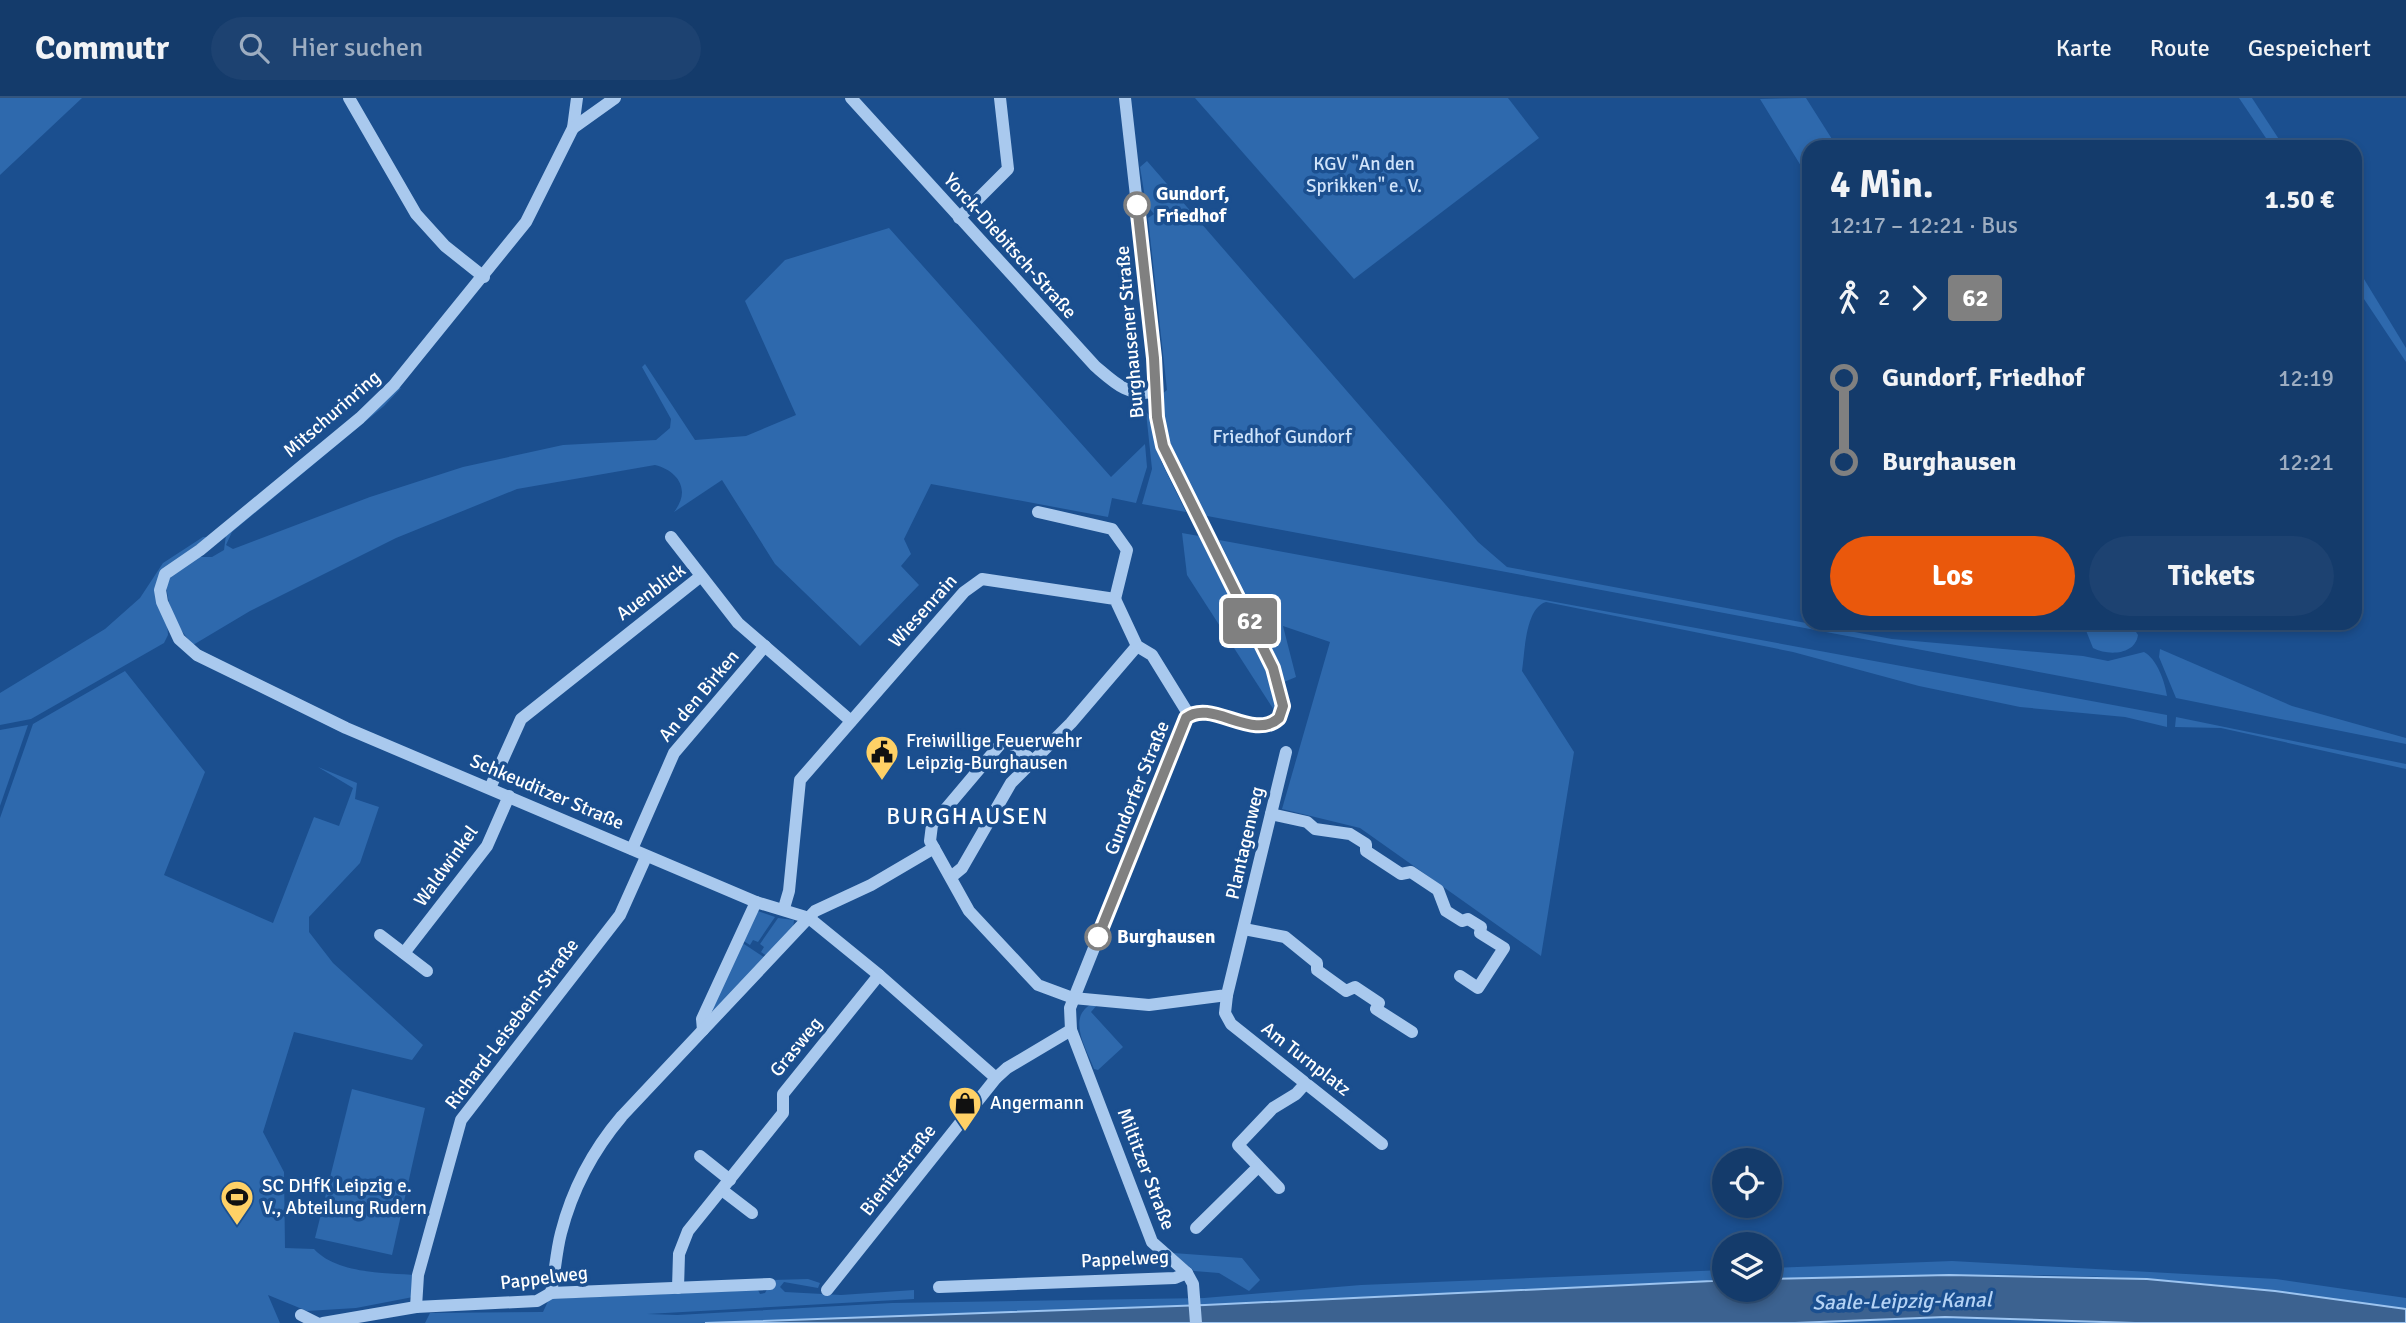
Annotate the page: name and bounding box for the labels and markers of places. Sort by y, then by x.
place label: Gundorf, Friedhof [1156,182,1230,228]
marker: Gundorf, Friedhof [1124,192,1150,218]
place label: Freiwillige Feuerwehr Leipzig-Burghausen [906,729,1082,775]
public building icon: Freiwillige Feuerwehr Leipzig-Burghausen [863,733,901,782]
marker: Burghausen [1085,924,1111,950]
place label: Burghausen [1117,925,1215,949]
shop icon: Angermann [946,1084,984,1133]
place label: Angermann [990,1091,1084,1115]
place label: SC DHfK Leipzig e. V., Abteilung Rudern [262,1174,427,1220]
sports icon: SC DHfK Leipzig e. V., Abteilung Rudern [218,1178,256,1227]

